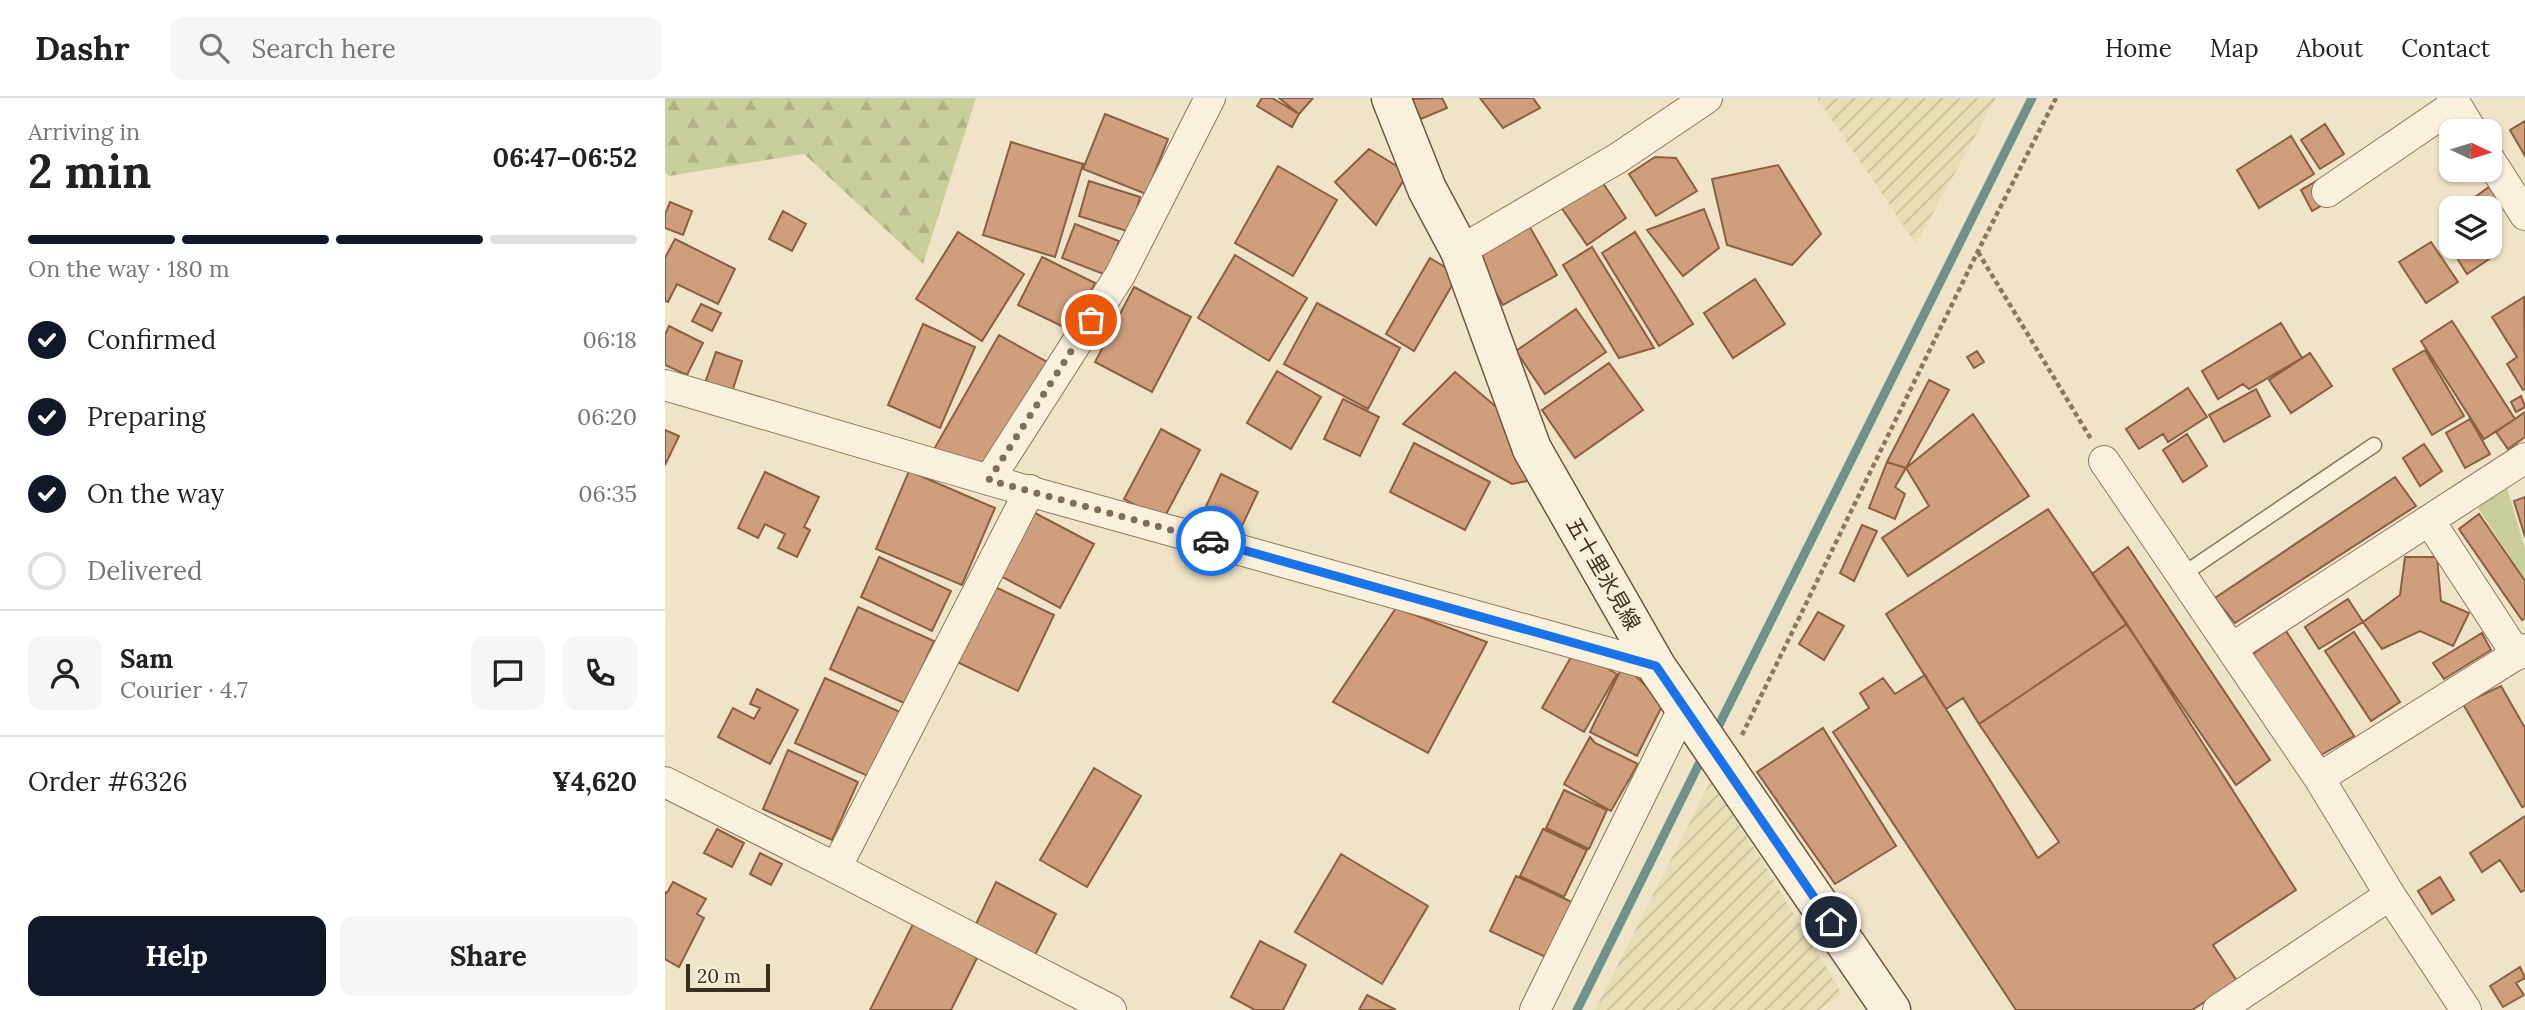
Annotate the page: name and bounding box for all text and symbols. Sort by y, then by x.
search box [171,17,661,80]
text: Dashr [35,27,129,69]
icon: search [195,29,233,67]
text: Search here [251,32,396,65]
text: Home [2105,33,2172,64]
text: Map [2210,33,2259,64]
text: About [2297,33,2363,64]
text: Contact [2401,33,2490,64]
text: Arriving in [28,117,140,146]
north arrow [2439,119,2503,182]
map controls [2439,119,2502,259]
text: 06:47–06:52 [493,141,637,174]
text: 2 min [28,142,151,201]
button: layers [2439,196,2502,259]
text: On the way · 180 m [28,254,229,283]
pin [1061,290,1121,350]
icon: bag [1072,301,1110,339]
icon: check [28,321,66,359]
text: Confirmed [87,323,216,356]
text: 06:18 [582,325,637,354]
icon: check [28,398,66,436]
text: Preparing [87,400,206,433]
text: 06:20 [577,402,637,431]
icon: check [28,475,66,513]
text: On the way [87,477,224,510]
text: 06:35 [578,479,637,508]
courier [1176,506,1246,576]
street label: 五十里氷見線 [1560,512,1647,635]
icon: car [1192,522,1230,560]
text: Delivered [87,554,203,587]
button: person [28,636,102,710]
button: chat [471,636,545,710]
button: phone [563,636,637,710]
text: Sam [120,642,173,675]
text: Courier · 4.7 [120,675,248,704]
text: Order #6326 [28,765,188,798]
text: ¥4,620 [552,765,637,798]
pin [1801,892,1861,952]
icon: home [1812,903,1850,941]
button: Help [28,916,326,996]
button: Share [340,916,637,996]
scale bar [686,961,770,993]
text: 20 m [697,964,741,988]

